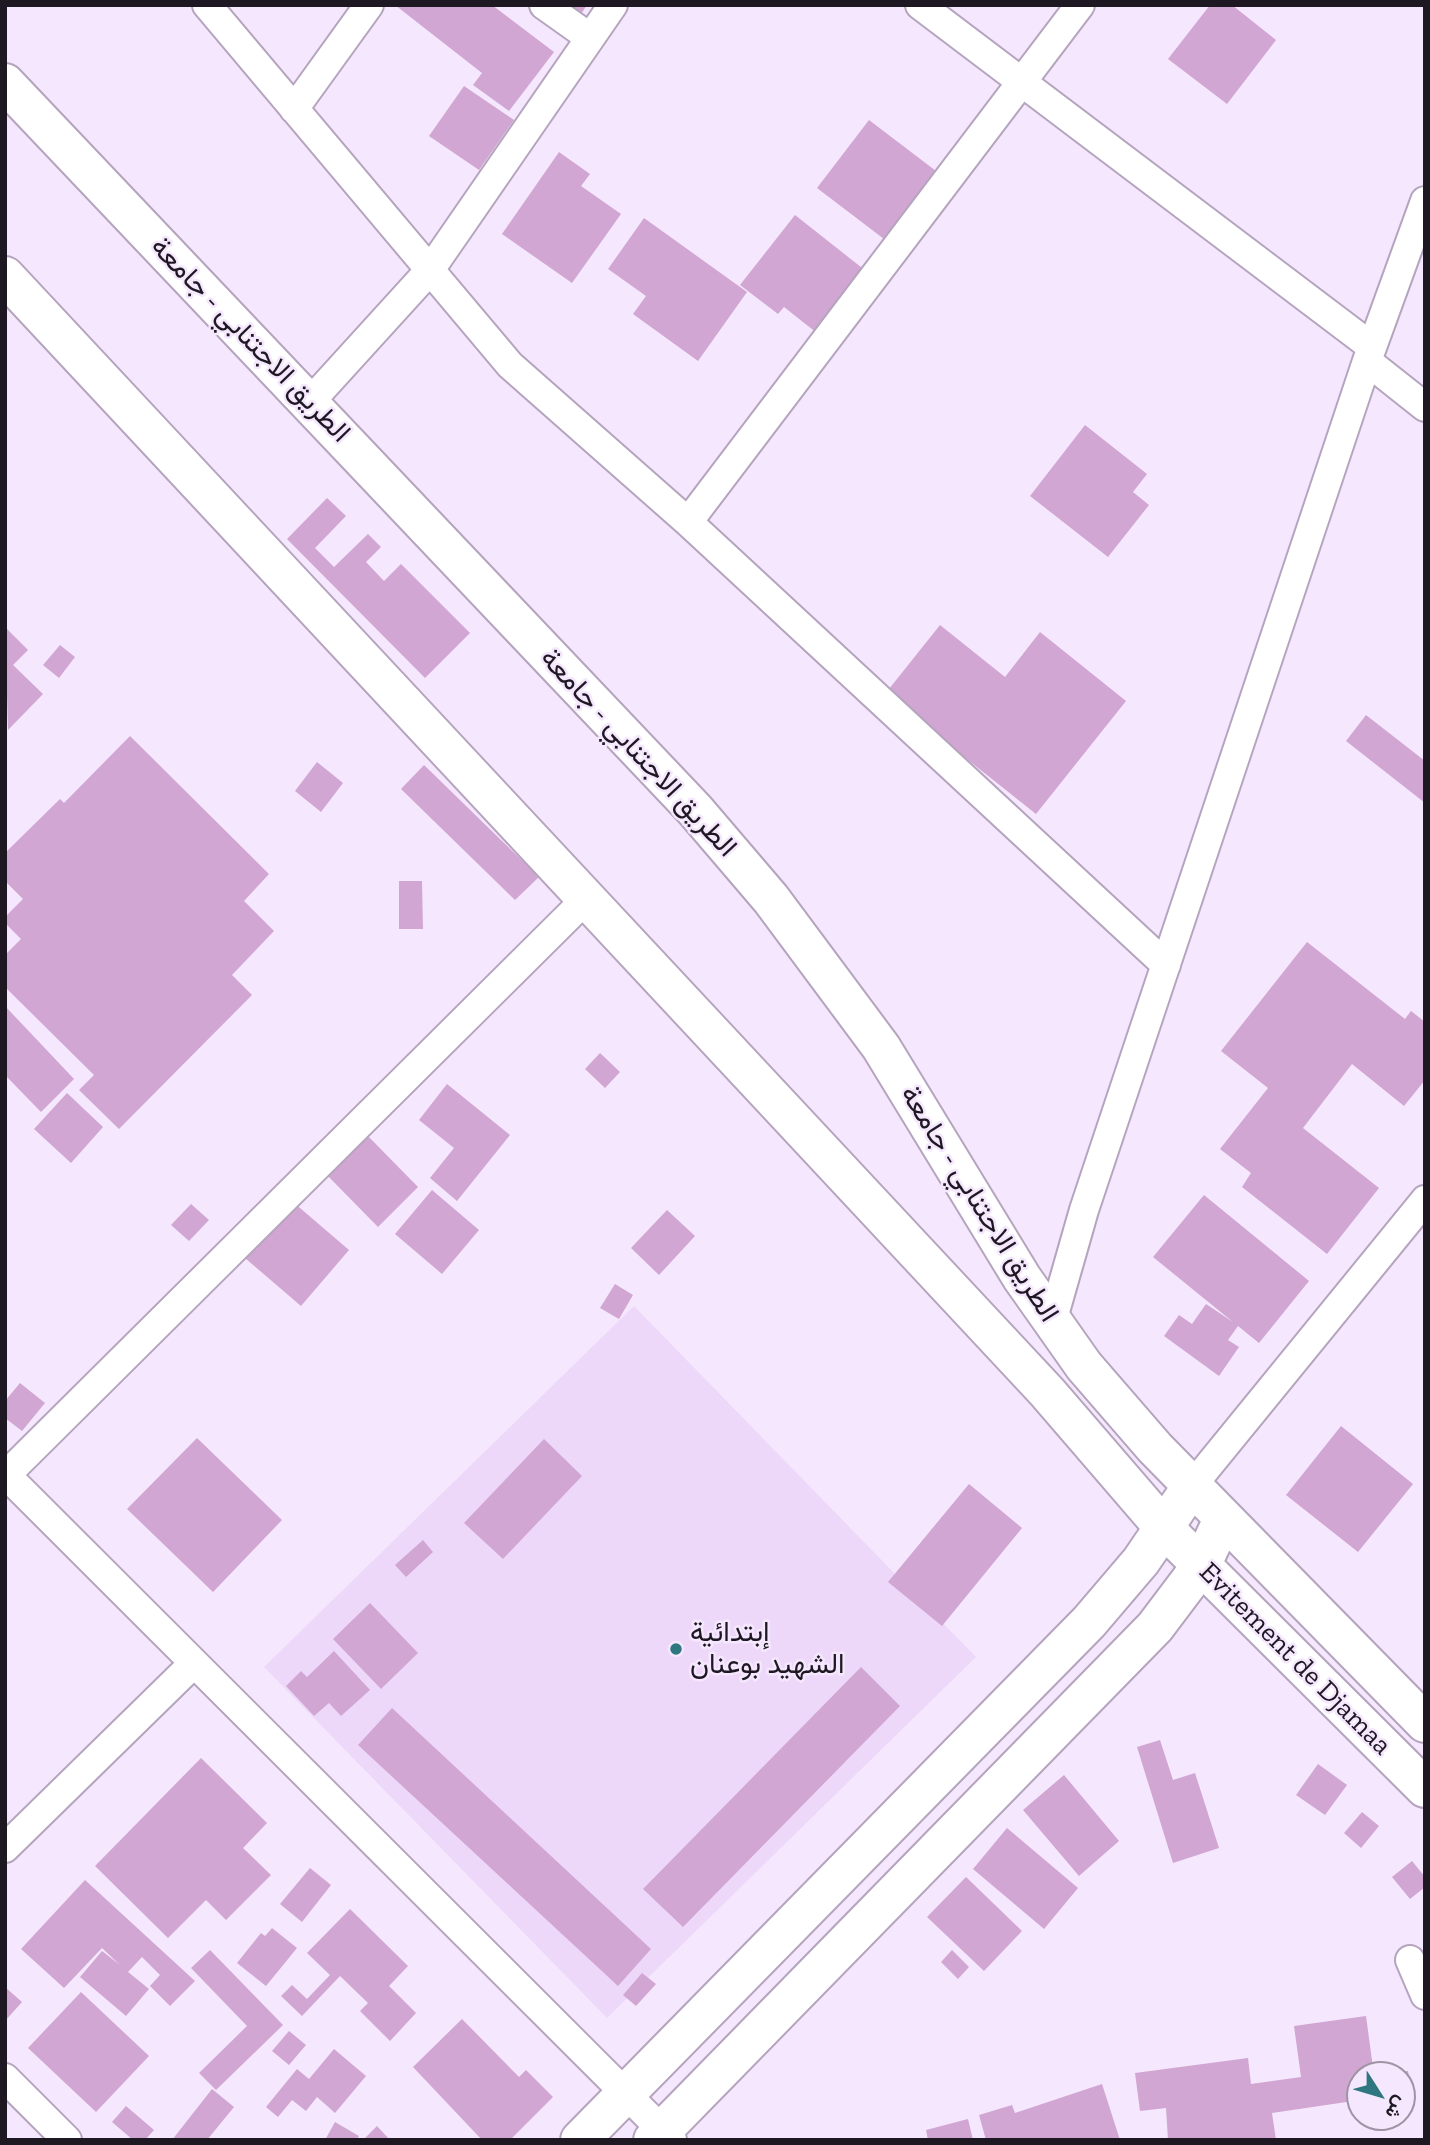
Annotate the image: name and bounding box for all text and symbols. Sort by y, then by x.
street label: الطريق الاجتنابي - جامعة [143,230,357,450]
street label: الطريق الاجتنابي - جامعة [533,642,743,864]
street label: الطريق الاجتنابي - جامعة [893,1079,1065,1329]
street label: Evitement de Djamaa [1192,1556,1398,1762]
place label: إبتدائية الشهيد بوعنان [690,1616,845,1682]
marker: إبتدائية الشهيد بوعنان [668,1641,684,1657]
north arrow [1346,2061,1416,2131]
text: ش [1381,2092,1413,2124]

